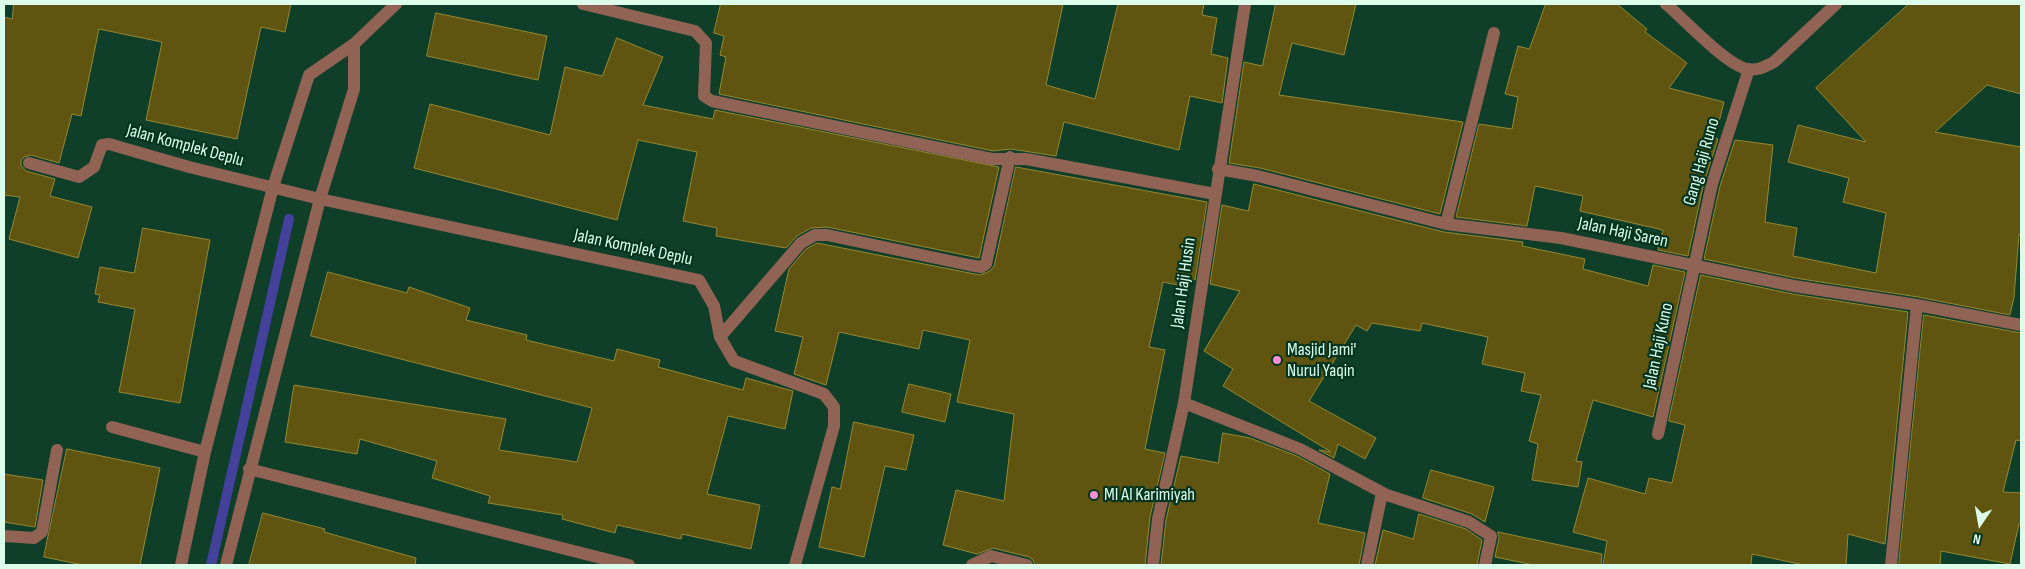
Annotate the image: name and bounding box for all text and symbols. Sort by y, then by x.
street label: Gang Haji Runo [1679,116,1725,208]
street label: Jalan Komplek Deplu [124,120,246,172]
street label: Jalan Haji Saren [1576,213,1670,253]
street label: Jalan Komplek Deplu [572,225,694,271]
street label: Jalan Haji Husin [1167,236,1201,330]
street label: Jalan Haji Kuno [1639,301,1679,391]
place label: Masjid Jami' Nurul Yaqin [1287,339,1356,382]
marker: Masjid Jami' Nurul Yaqin [1271,354,1283,366]
place label: MI Al Karimiyah [1104,484,1195,506]
marker: MI Al Karimiyah [1088,489,1100,501]
north arrow [1955,499,2005,549]
text: N [1971,530,1982,548]

